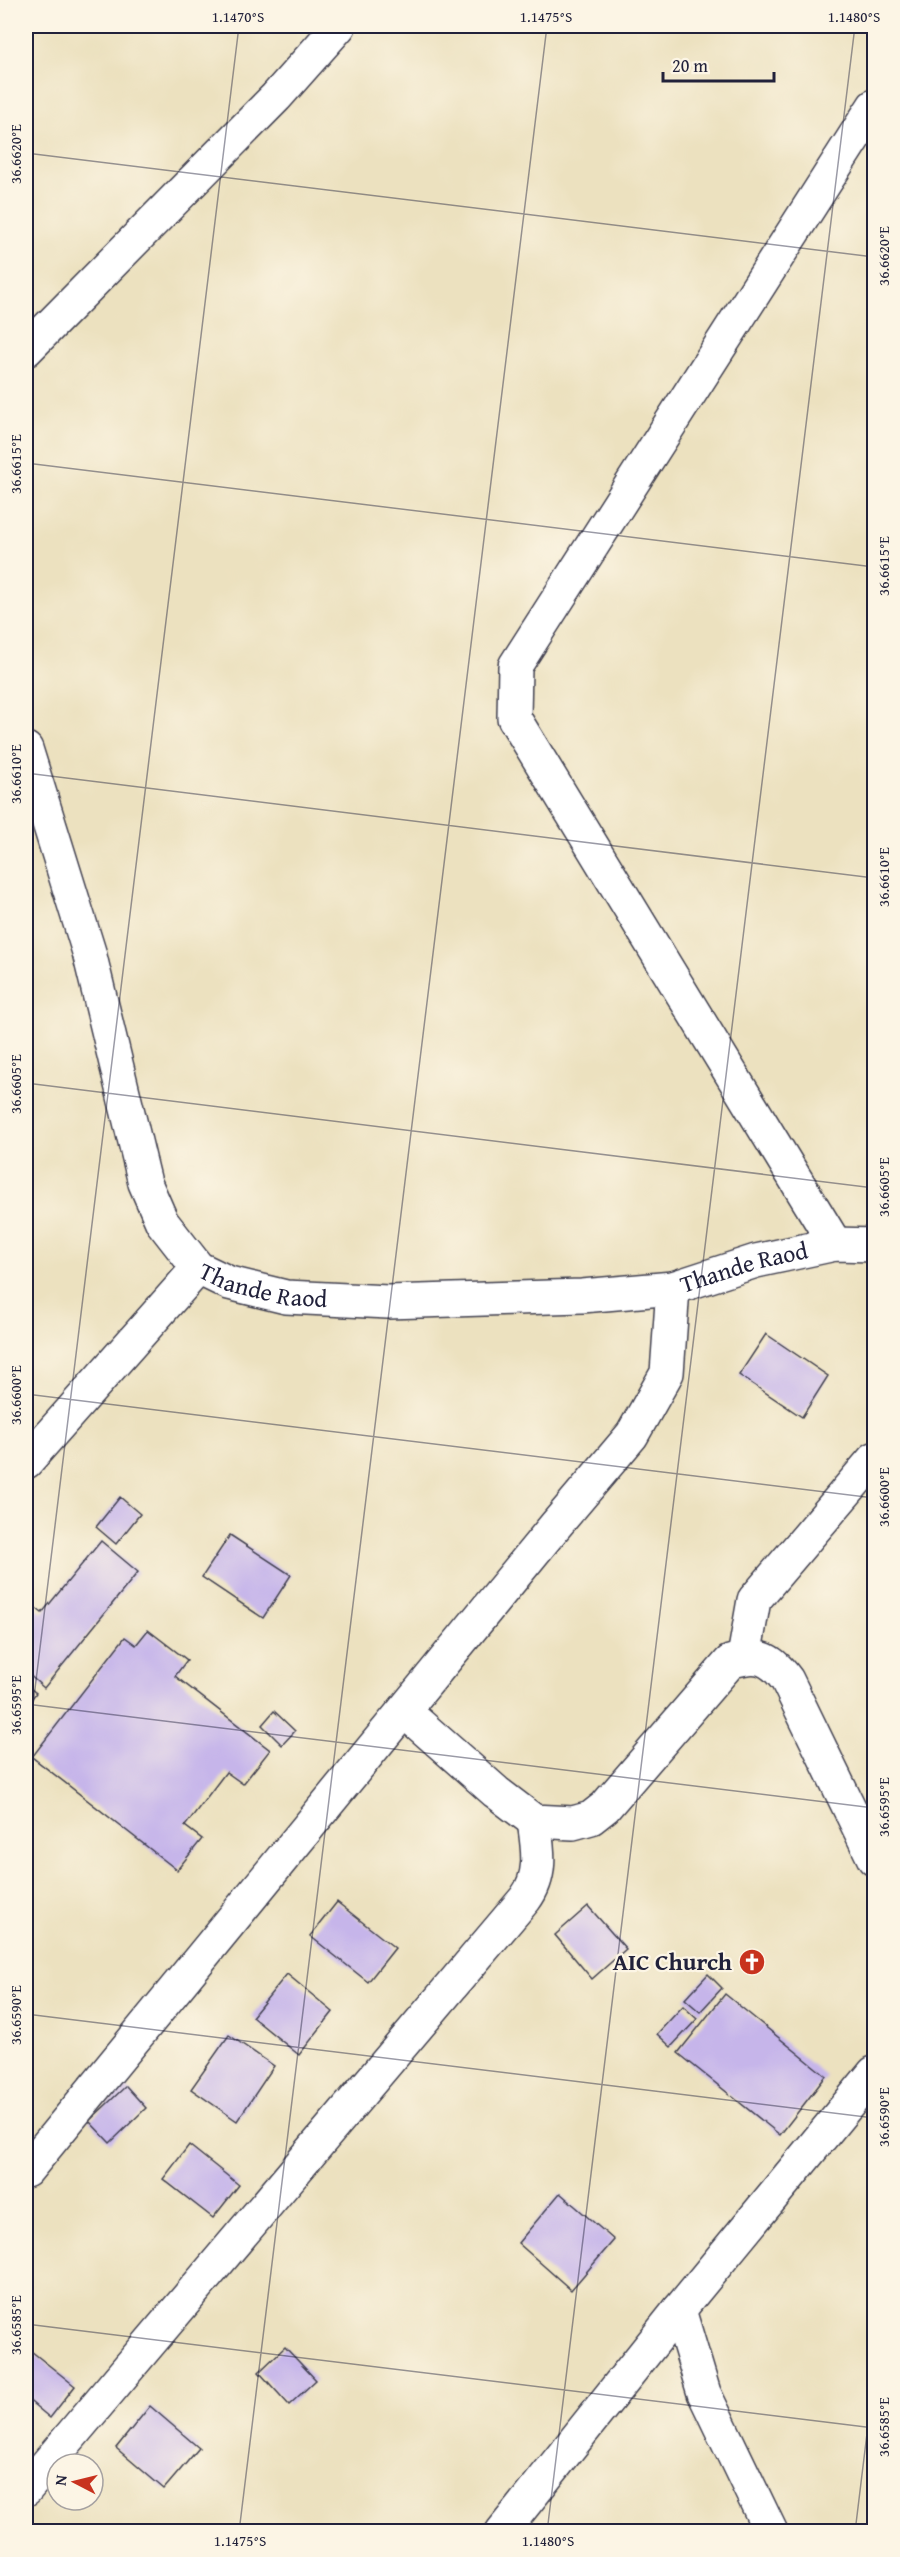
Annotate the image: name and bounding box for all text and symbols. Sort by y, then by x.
text: 1.1470°S [212,6,264,27]
text: 1.1475°S [520,6,572,27]
text: 1.1480°S [828,6,880,27]
scale bar [663,45,774,83]
text: 20 m [672,52,708,79]
text: 36.6620°E [5,124,26,184]
text: 36.6620°E [873,226,894,286]
text: 36.6615°E [5,434,26,494]
text: 36.6615°E [873,536,894,596]
text: 36.6610°E [5,744,26,804]
text: 36.6610°E [873,847,894,907]
text: 36.6605°E [5,1054,26,1114]
text: 36.6605°E [873,1157,894,1217]
street label: Thande Raod [675,1232,811,1302]
street label: Thande Raod [193,1253,328,1316]
text: 36.6600°E [5,1365,26,1425]
text: 36.6600°E [873,1467,894,1527]
text: 36.6595°E [5,1675,26,1735]
text: 36.6595°E [873,1777,894,1837]
place label: AIC Church [613,1944,732,1979]
church icon: AIC Church [737,1947,767,1977]
text: 36.6590°E [5,1985,26,2045]
text: 36.6590°E [873,2087,894,2147]
text: 36.6585°E [5,2295,26,2355]
text: 36.6585°E [873,2397,894,2457]
north arrow [45,2452,105,2512]
text: N [48,2473,73,2487]
text: 1.1475°S [214,2530,266,2551]
text: 1.1480°S [522,2530,574,2551]

